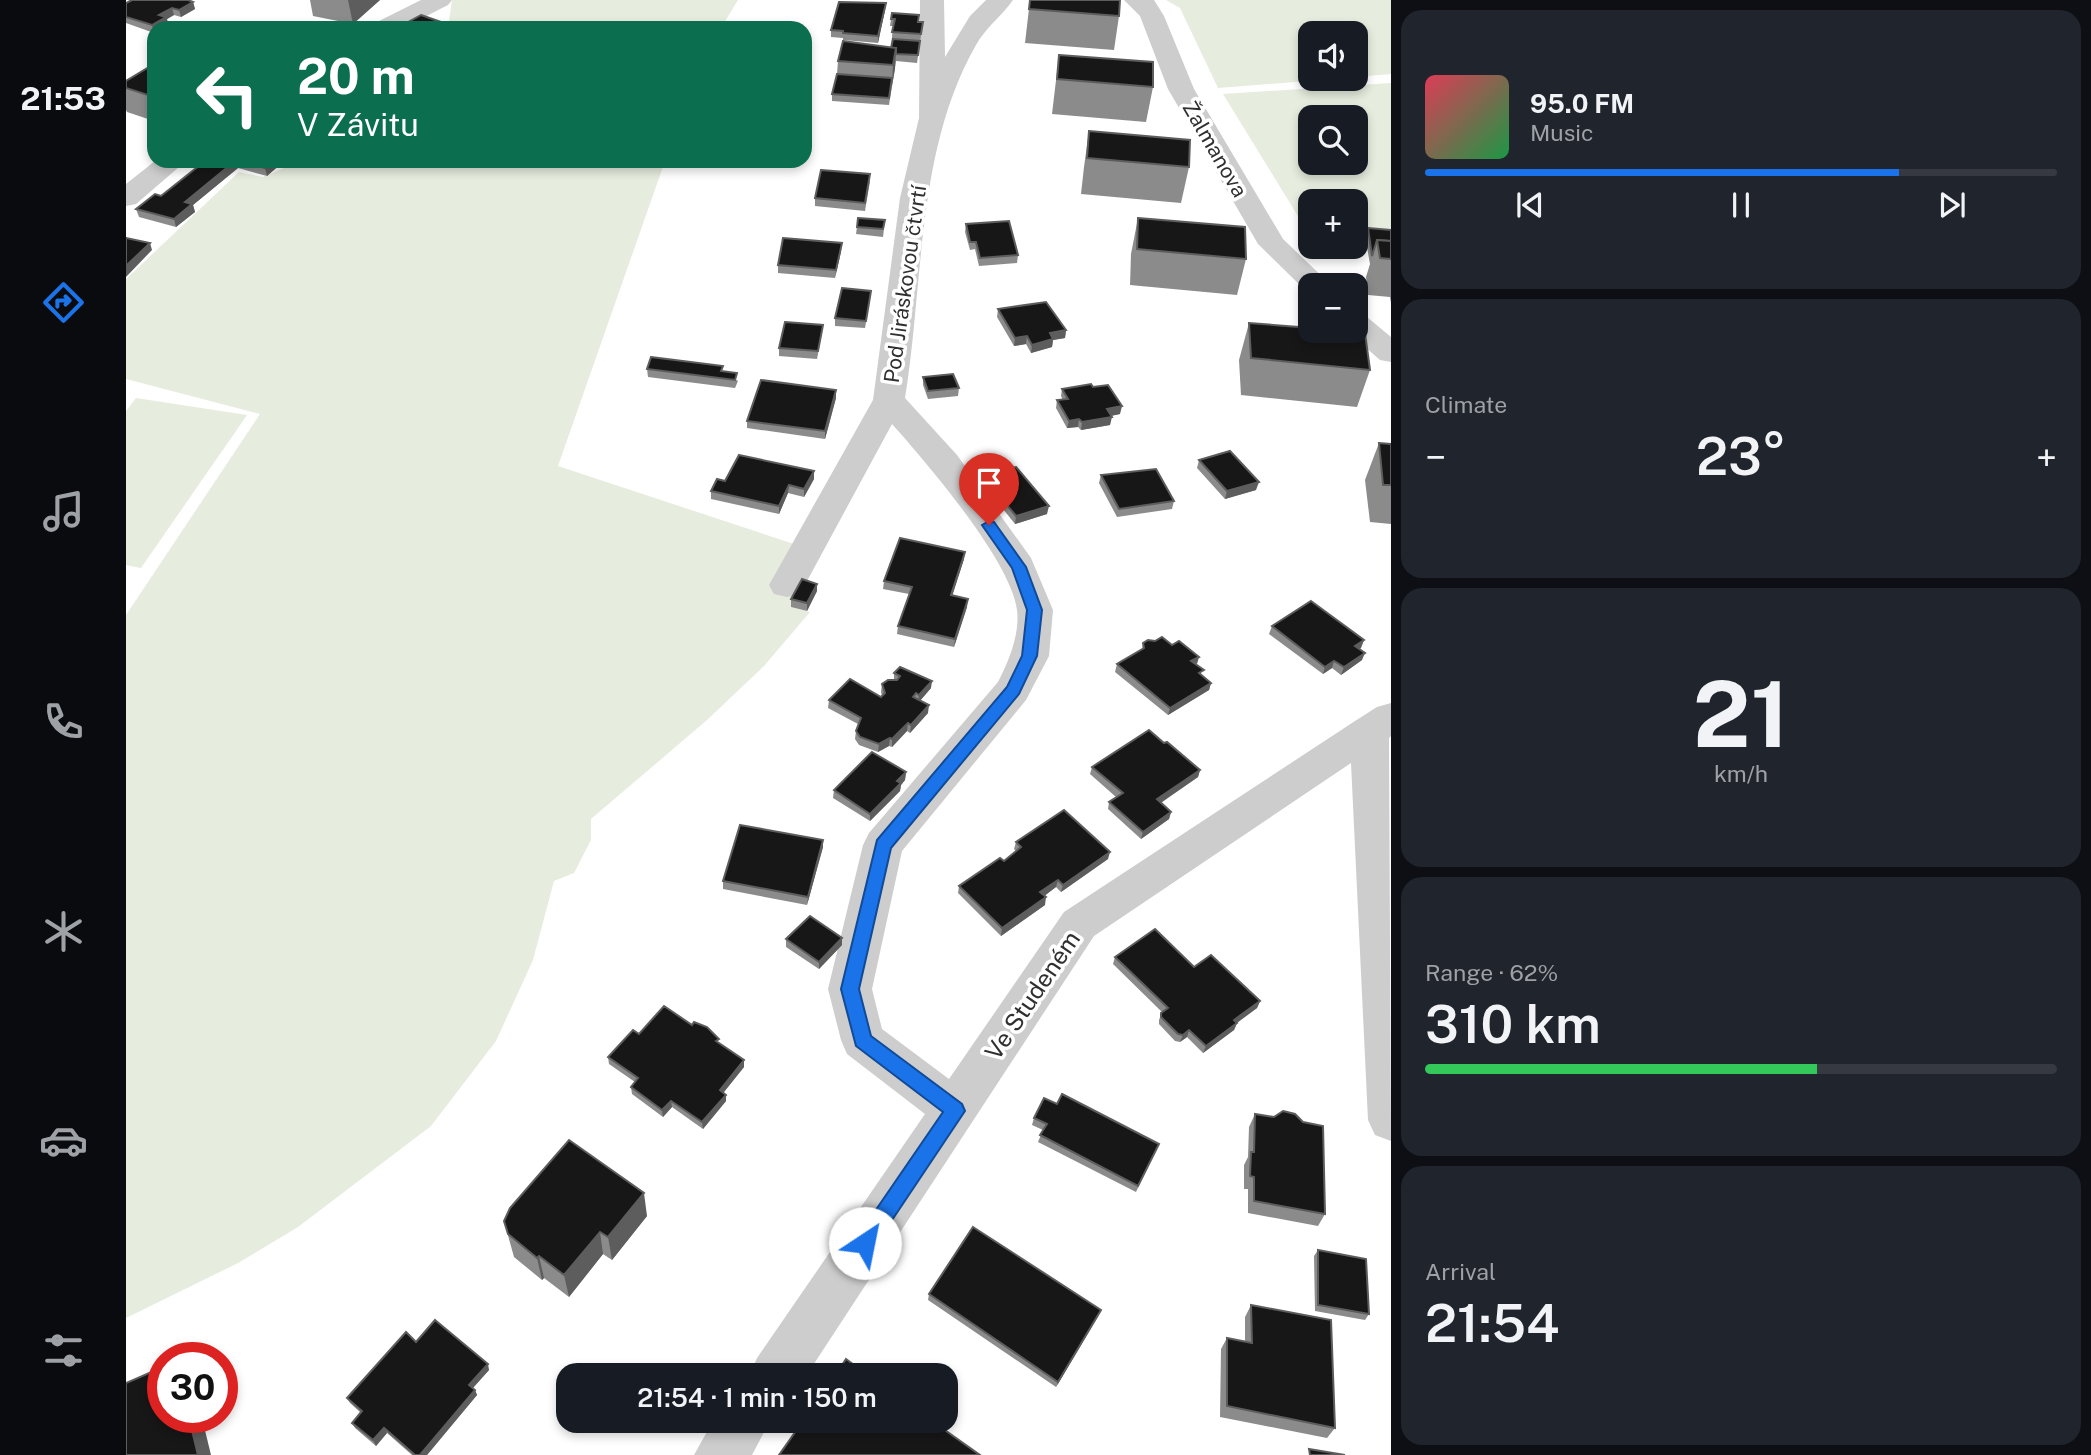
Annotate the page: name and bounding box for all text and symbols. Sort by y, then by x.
map controls [1298,21,1368,343]
button: sound [1298,21,1368,91]
text: 20 m [297,47,415,105]
icon: left [182,49,273,140]
text: 21:53 [20,80,106,117]
text: 95.0 FM [1530,88,1634,119]
street label: Žalmanova [1177,96,1253,202]
button: search [1298,105,1368,175]
text: V Závitu [297,106,419,143]
text: Music [1530,119,1594,146]
street label: Pod Jiráskovou čtvrtí [879,183,931,384]
icon: previous [1511,186,1549,224]
icon: pause [1722,186,1760,224]
icon: next [1933,186,1971,224]
button: + [1298,189,1368,259]
button: − [1298,273,1368,343]
icon: directions [39,278,88,327]
text: Climate [1425,391,1507,418]
text: 23° [1696,426,1786,487]
text: − [1425,435,1446,480]
text: + [2036,435,2057,480]
pin [959,453,1019,525]
icon: arrive [970,464,1008,502]
icon: music [39,487,88,536]
text: 21 [1693,661,1789,767]
icon: phone [39,697,88,746]
text: km/h [1714,760,1768,787]
icon: climate [39,907,88,956]
street label: Ve Studeném [979,925,1085,1065]
text: Range · 62% [1425,959,1558,986]
text: 310 km [1425,994,1601,1055]
icon: car [39,1116,88,1165]
position arrow [828,1206,902,1280]
text: Arrival [1425,1258,1496,1285]
text: 21:54 [1425,1293,1560,1354]
icon: filters [39,1326,88,1375]
speed limit sign: 30 [147,1342,238,1433]
text: 21:54 · 1 min · 150 m [637,1382,877,1413]

